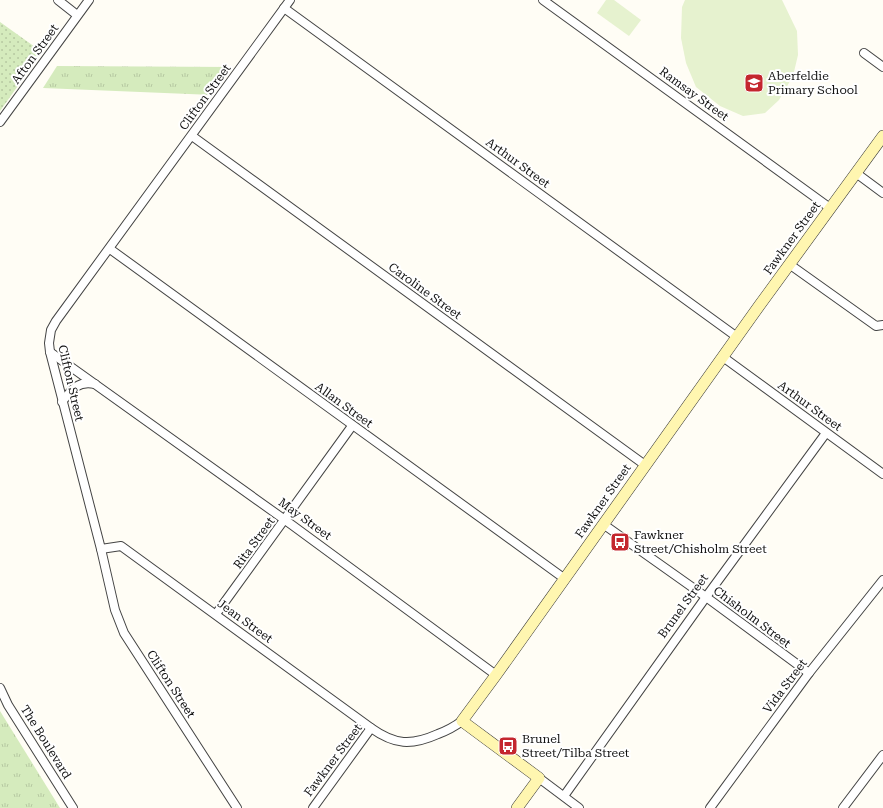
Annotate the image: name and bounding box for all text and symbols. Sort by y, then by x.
street label: Afton Street [9,21,62,87]
street label: Clifton Street [176,61,234,133]
street label: Ramsay Street [657,64,732,124]
place label: Aberfeldie Primary School [768,69,858,97]
school or university icon: Aberfeldie Primary School [743,72,765,94]
street label: Arthur Street [483,135,553,191]
street label: Fawkner Street [761,198,824,277]
street label: Caroline Street [386,260,465,322]
street label: Clifton Street [55,343,87,423]
street label: Arthur Street [775,378,845,434]
street label: Allan Street [313,379,376,431]
street label: Fawkner Street [572,461,634,541]
street label: May Street [276,495,335,543]
street label: Rita Street [231,514,278,572]
place label: Fawkner Street/Chisholm Street [634,528,767,556]
bus stop icon: Fawkner Street/Chisholm Street [609,531,631,553]
street label: Brunel Street [655,571,711,641]
street label: Chisholm Street [711,583,794,651]
street label: Jean Street [215,596,276,646]
street label: Clifton Street [144,647,198,721]
street label: Vida Street [760,656,810,716]
street label: The Boulevard [18,703,74,782]
street label: Fawkner Street [301,721,365,799]
place label: Brunel Street/Tilba Street [522,732,630,760]
bus stop icon: Brunel Street/Tilba Street [497,735,519,757]

